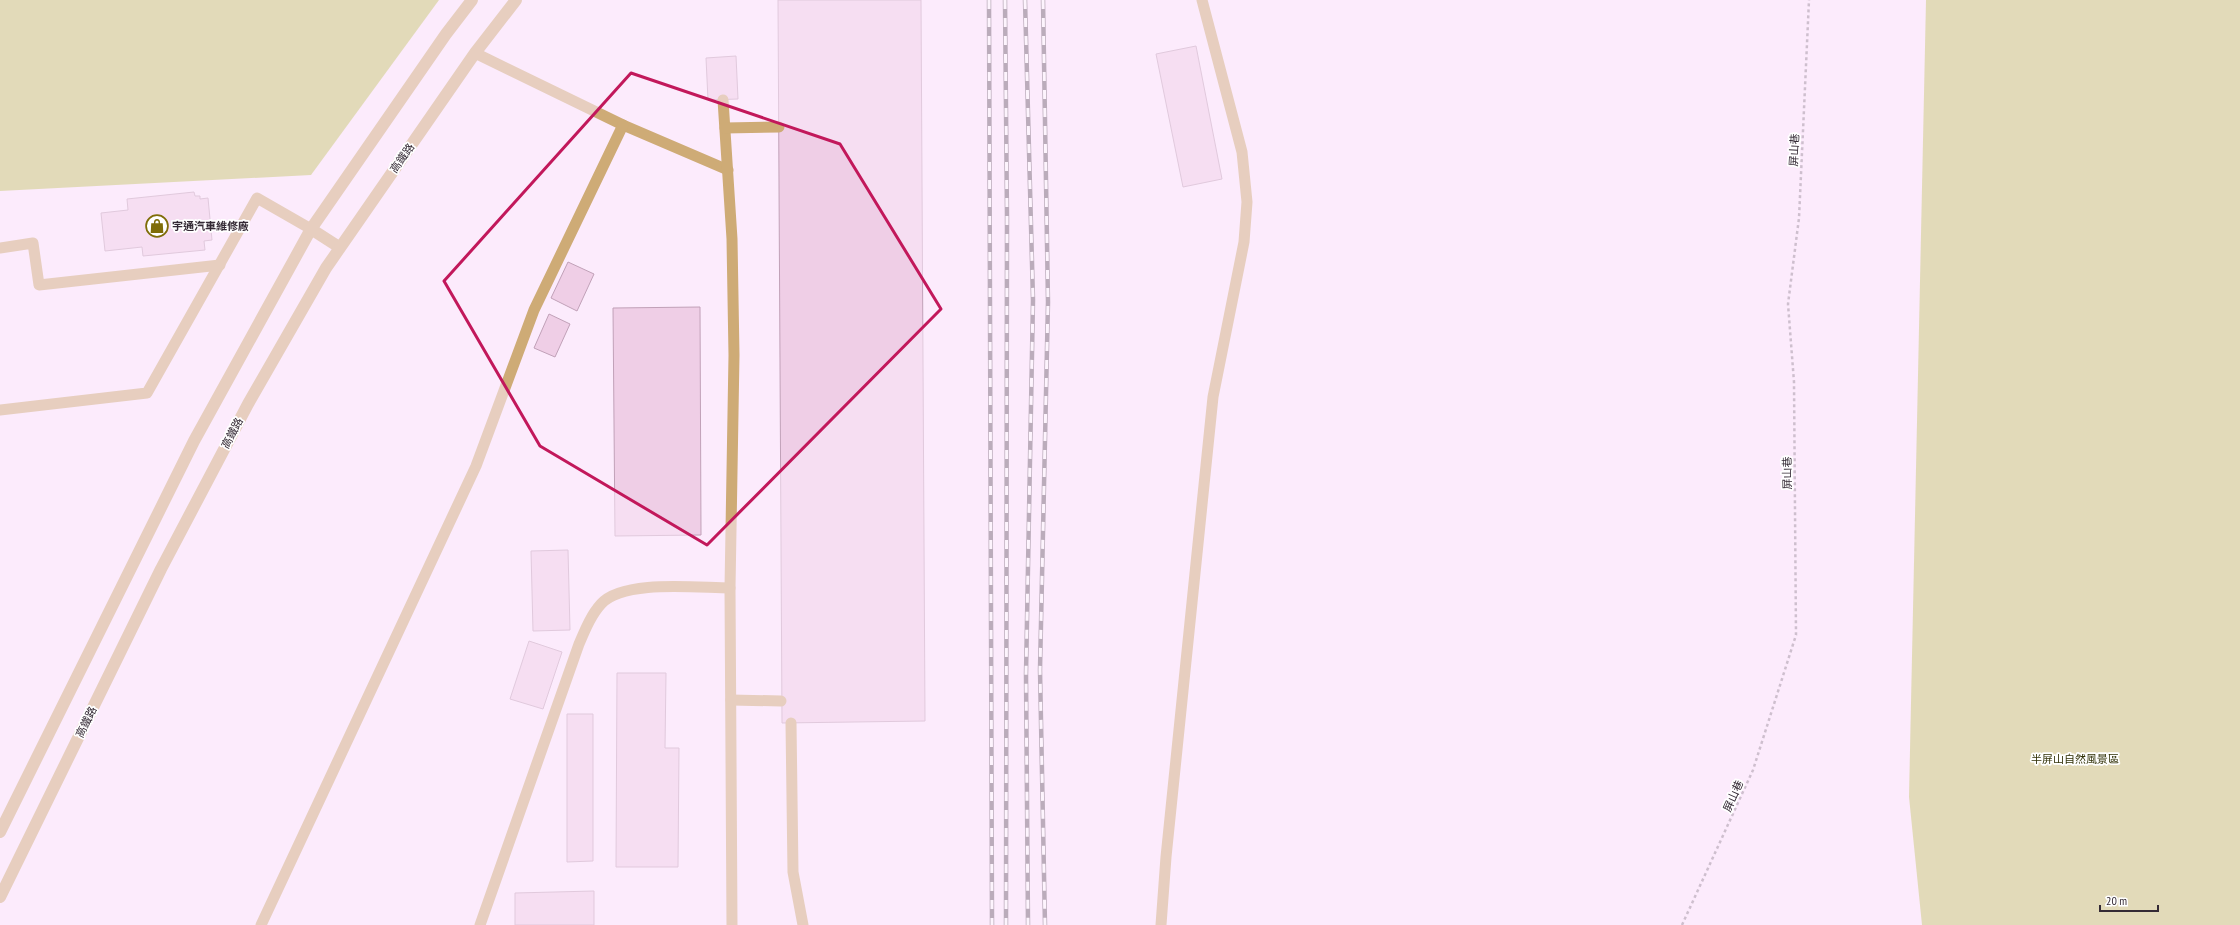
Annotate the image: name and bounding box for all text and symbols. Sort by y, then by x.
street label: 屏山巷 [1786,133,1802,167]
street label: 高鐵路 [387,140,417,176]
shop icon: 宇通汽車維修廠 [144,213,170,239]
place label: 宇通汽車維修廠 [172,219,249,233]
street label: 高鐵路 [218,415,246,451]
street label: 屏山巷 [1780,456,1794,490]
street label: 高鐵路 [72,704,100,740]
park label: 半屏山自然風景區 [2031,752,2119,766]
street label: 屏山巷 [1720,778,1746,814]
scale bar [2100,887,2158,913]
text: 20 m [2106,893,2127,908]

